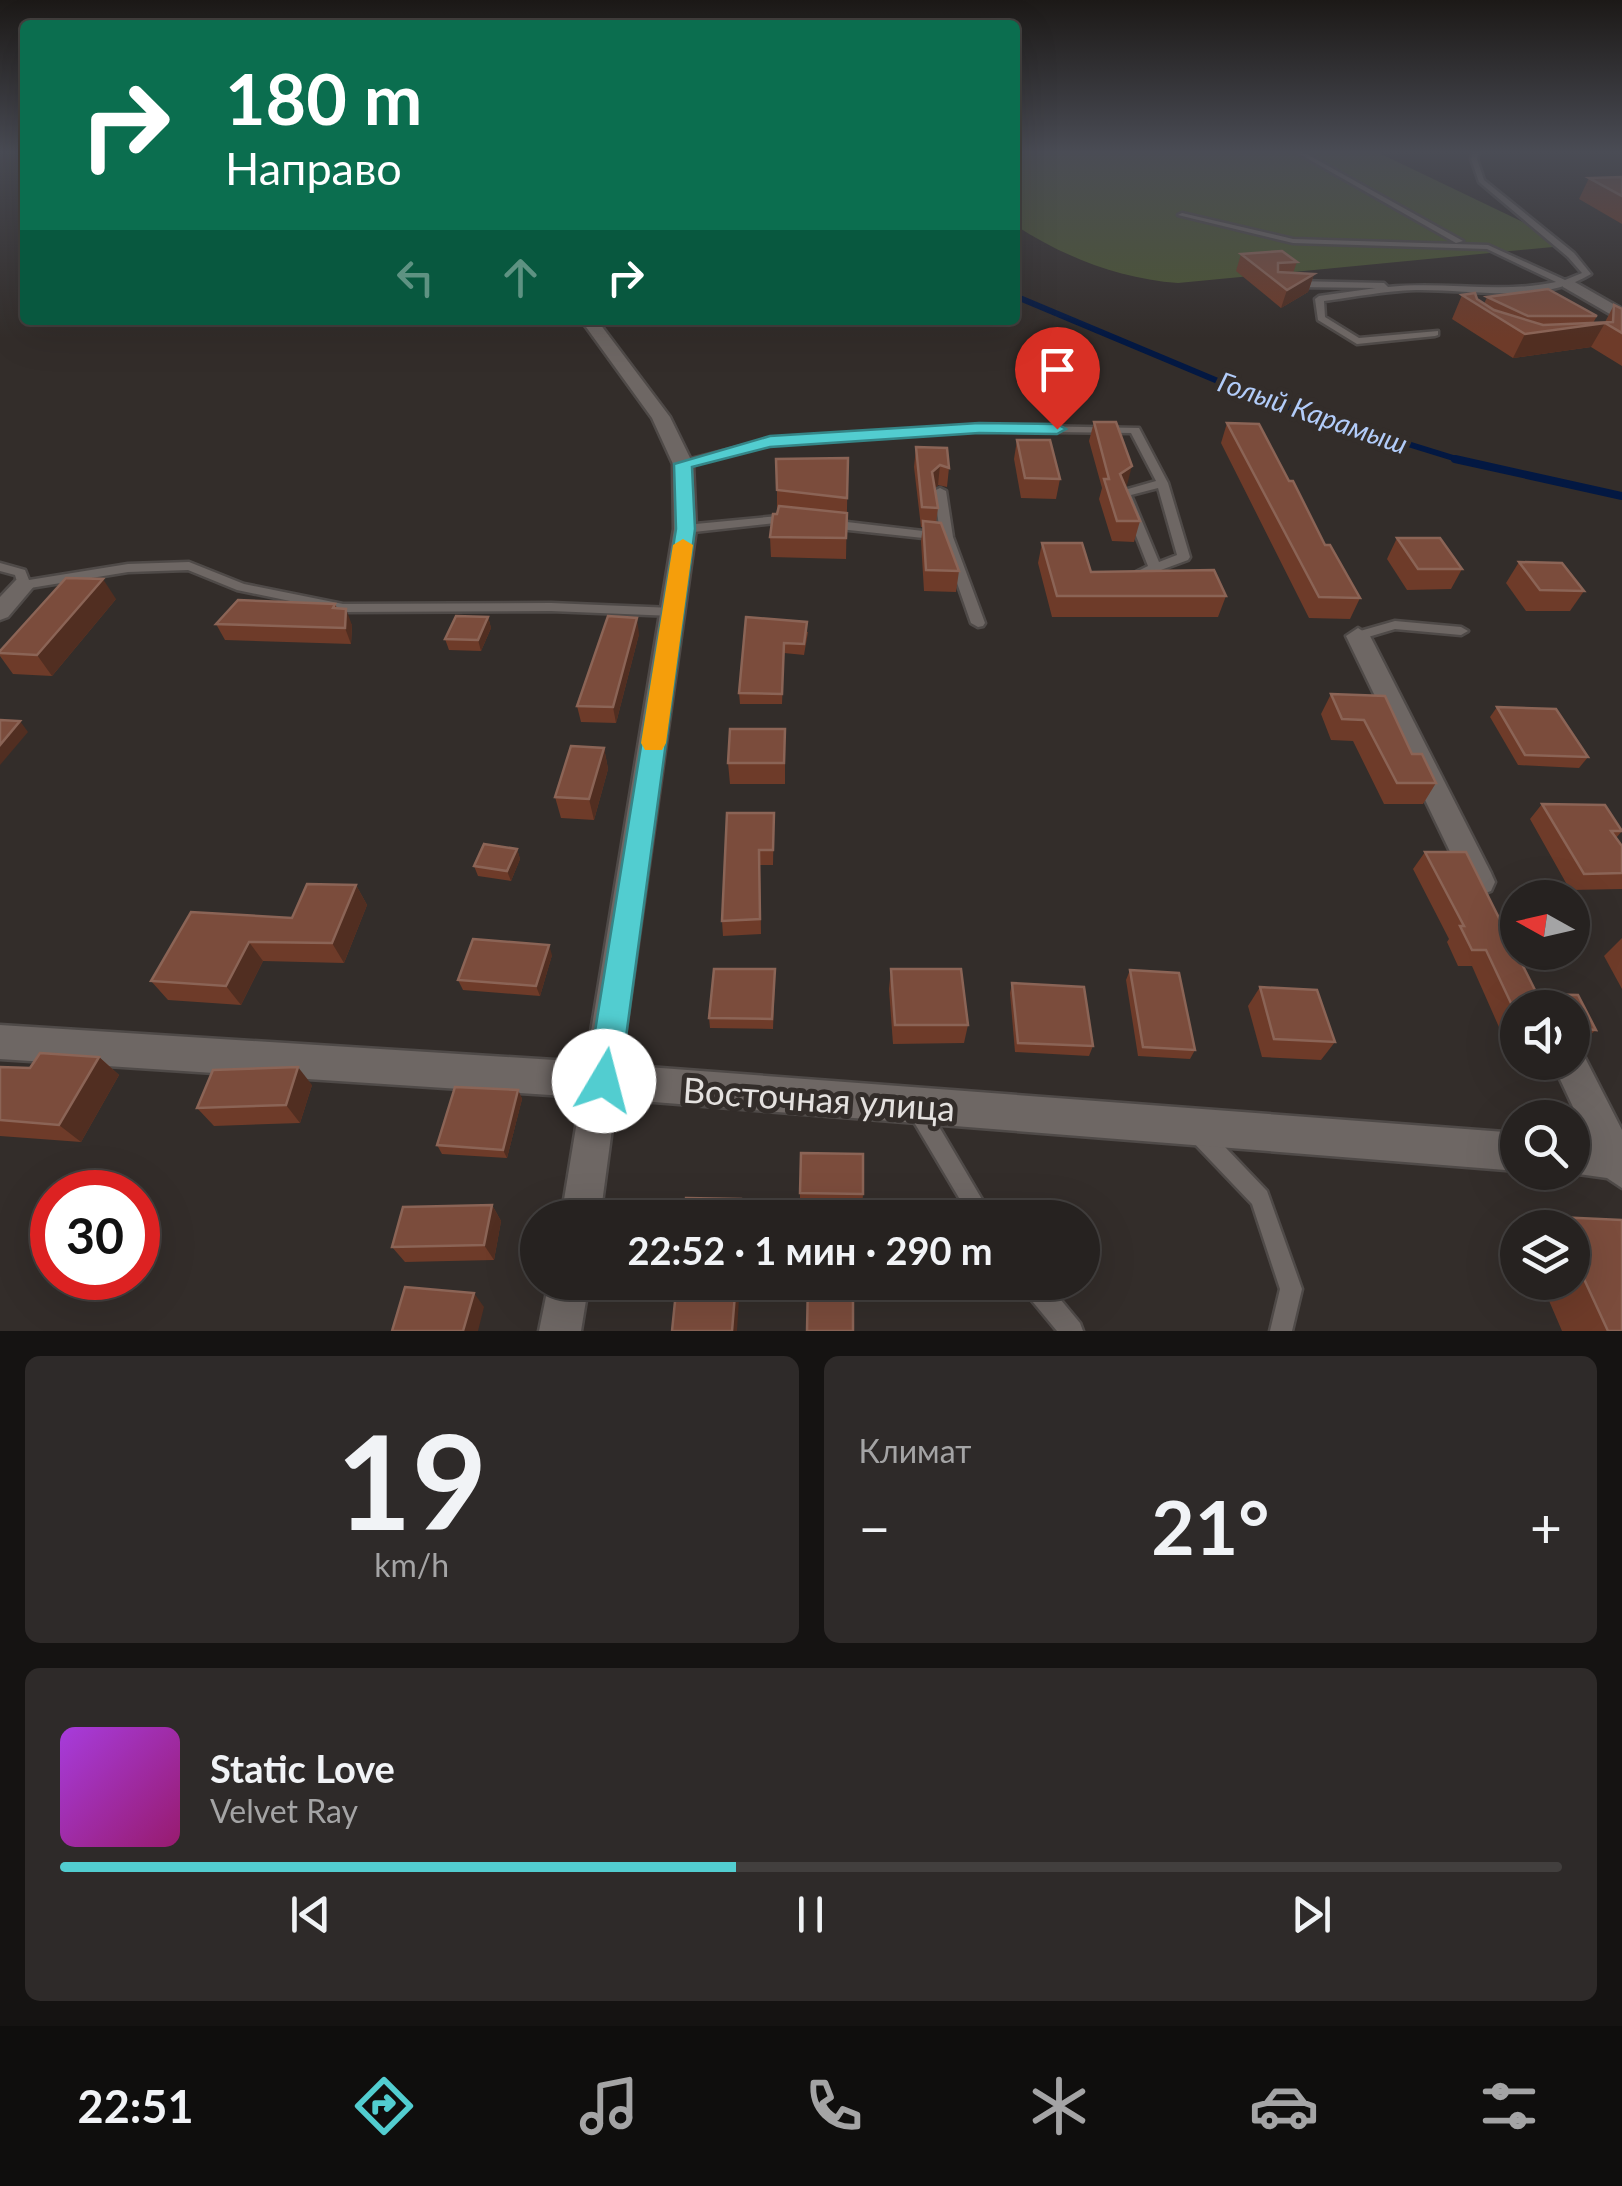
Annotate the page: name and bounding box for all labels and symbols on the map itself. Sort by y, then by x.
pin [1015,327,1100,430]
water label: Голый Карамыш [1214,364,1412,460]
north arrow [1500,880,1590,970]
position arrow [552,1029,656,1133]
street label: Восточная улица [682,1068,956,1128]
speed limit sign: 30 [30,1170,160,1300]

